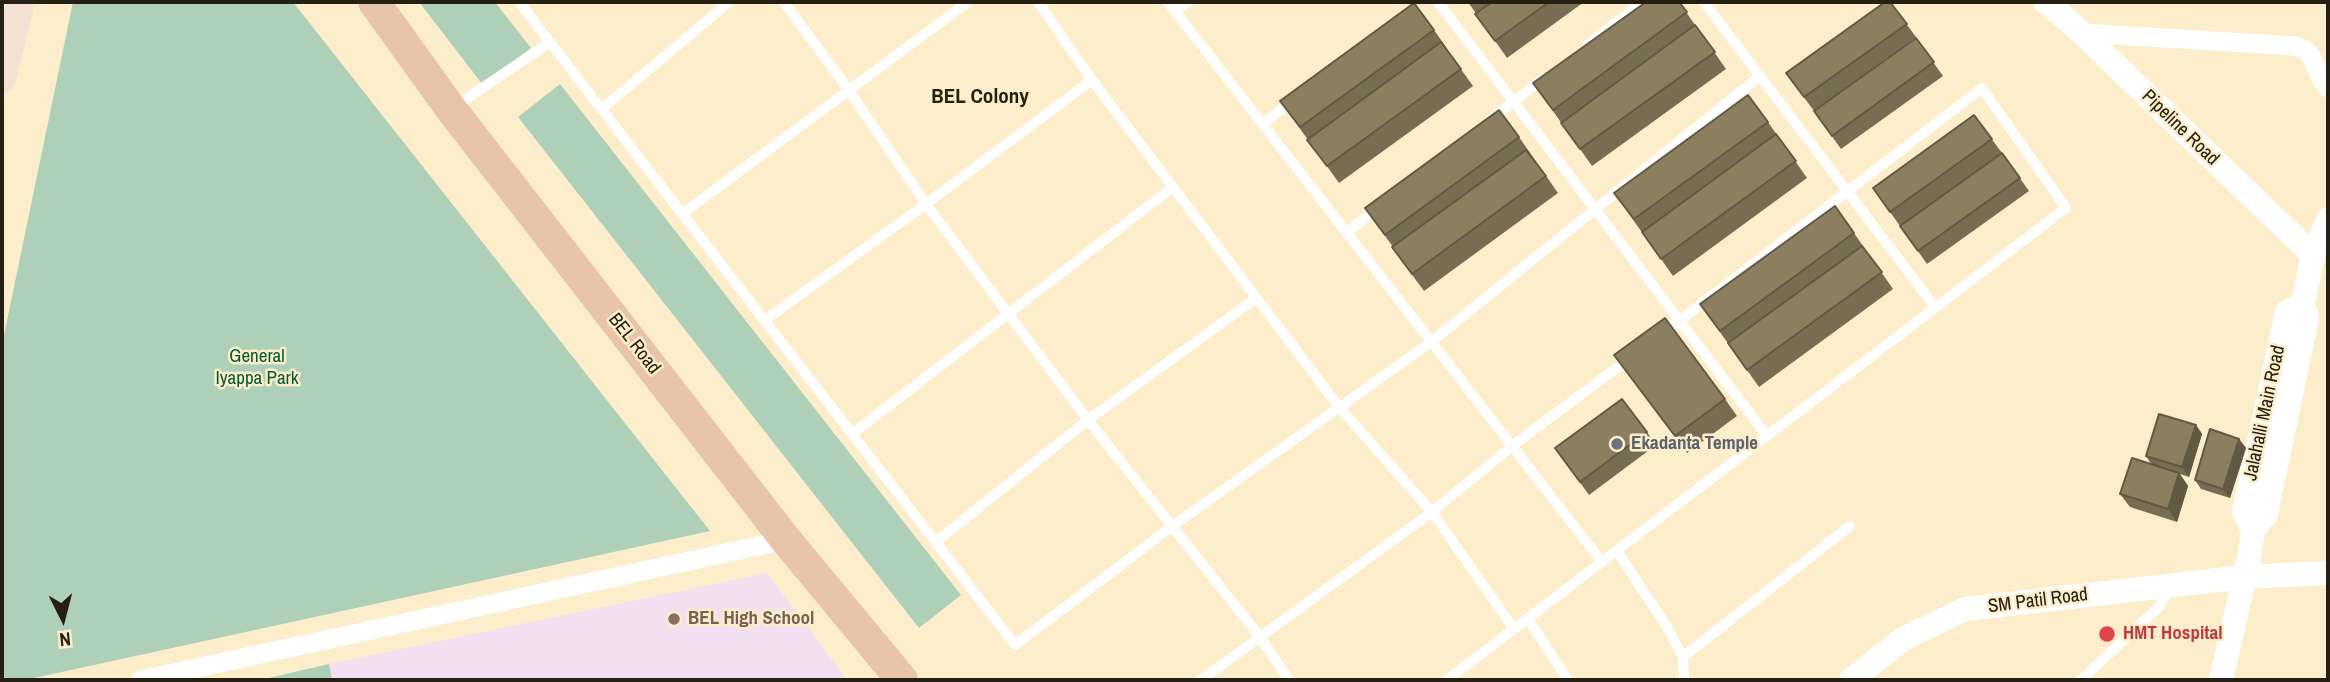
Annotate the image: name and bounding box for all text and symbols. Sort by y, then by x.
district label: BEL Colony [931,84,1029,110]
street label: Pipeline Road [2137,86,2223,170]
street label: BEL Road [603,309,665,379]
street label: Jalahalli Main Road [2240,343,2290,483]
park label: General Iyappa Park [215,346,299,390]
place label: Ekadanta Temple [1631,433,1758,455]
marker: Ekadanta Temple [1609,436,1625,452]
north arrow [28,584,98,654]
street label: SM Patil Road [1987,584,2089,618]
place label: BEL High School [688,608,814,630]
marker: BEL High School [666,611,682,627]
place label: HMT Hospital [2123,623,2223,645]
marker: HMT Hospital [2097,624,2117,644]
text: N [58,626,72,653]

